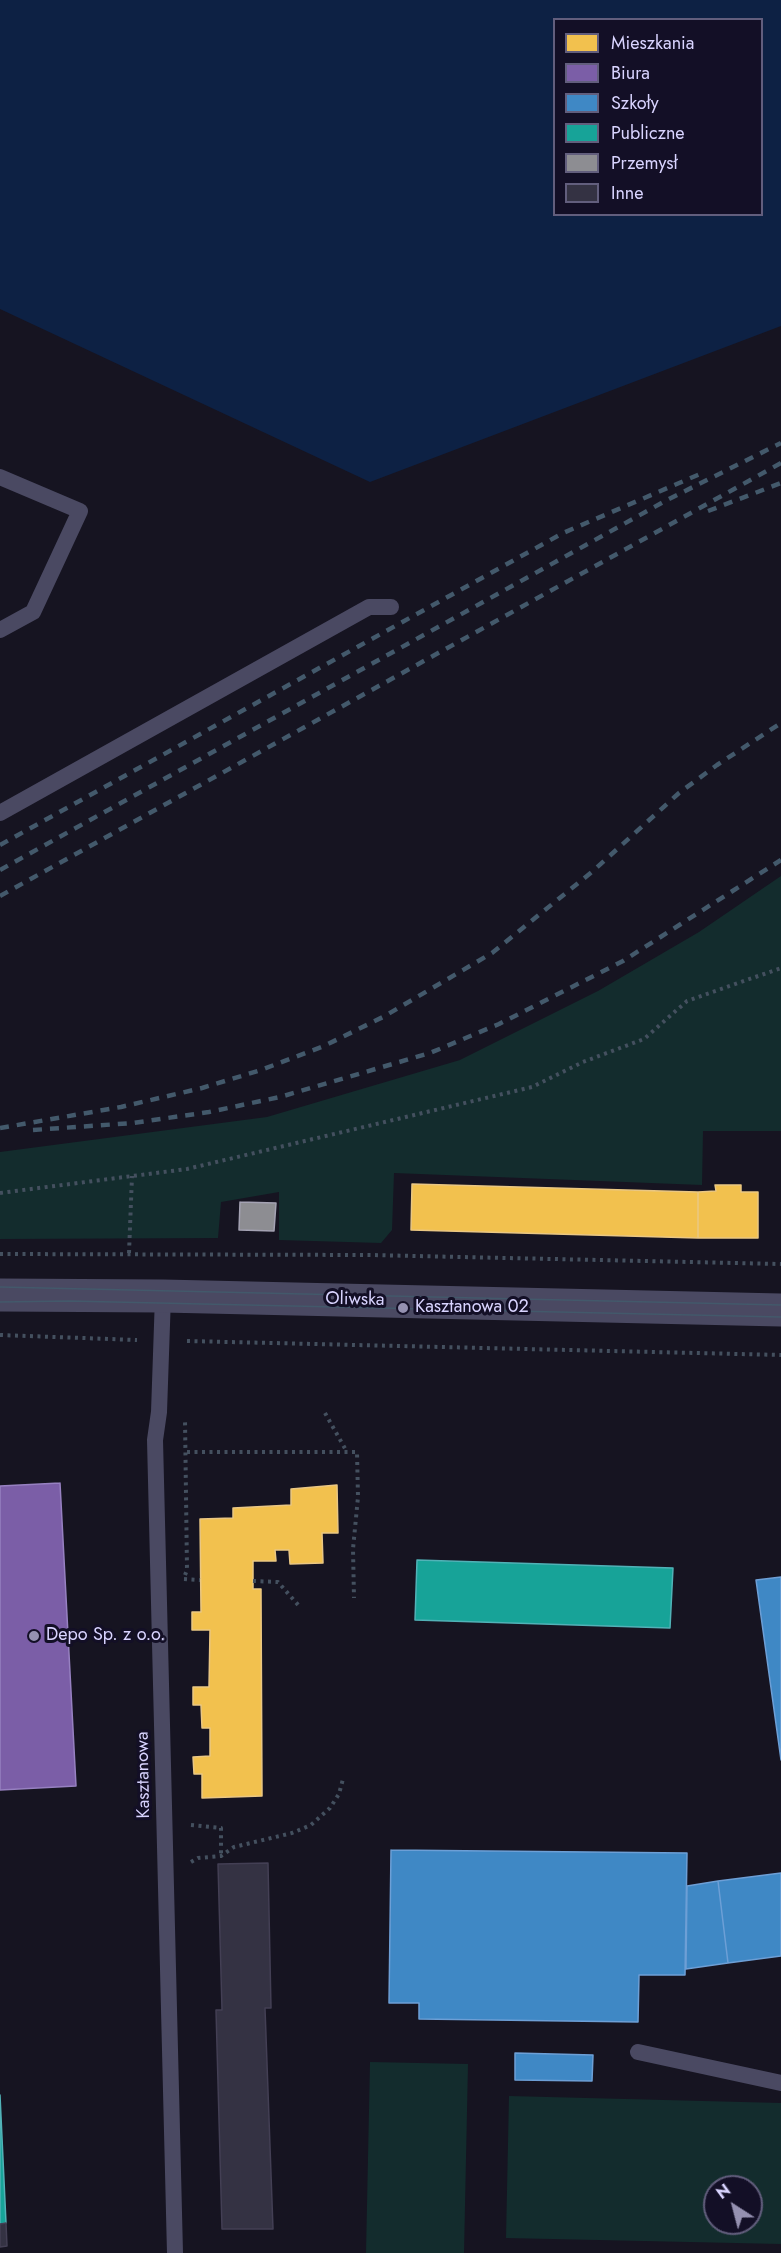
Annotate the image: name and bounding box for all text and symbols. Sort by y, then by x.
legend [553,18,763,216]
text: Mieszkania [611,30,694,56]
text: Biura [611,60,650,86]
text: Szkoły [611,90,659,116]
text: Publiczne [611,120,685,146]
text: Przemysł [611,150,678,176]
text: Inne [611,180,644,206]
street label: Oliwska [325,1289,385,1311]
place label: Kasztanowa 02 [415,1297,529,1319]
marker: Kasztanowa 02 [396,1301,410,1315]
place label: Depo Sp. z o.o. [46,1625,165,1647]
marker: Depo Sp. z o.o. [27,1629,41,1643]
street label: Kasztanowa [132,1731,156,1819]
north arrow [703,2175,763,2235]
text: N [711,2179,735,2205]

